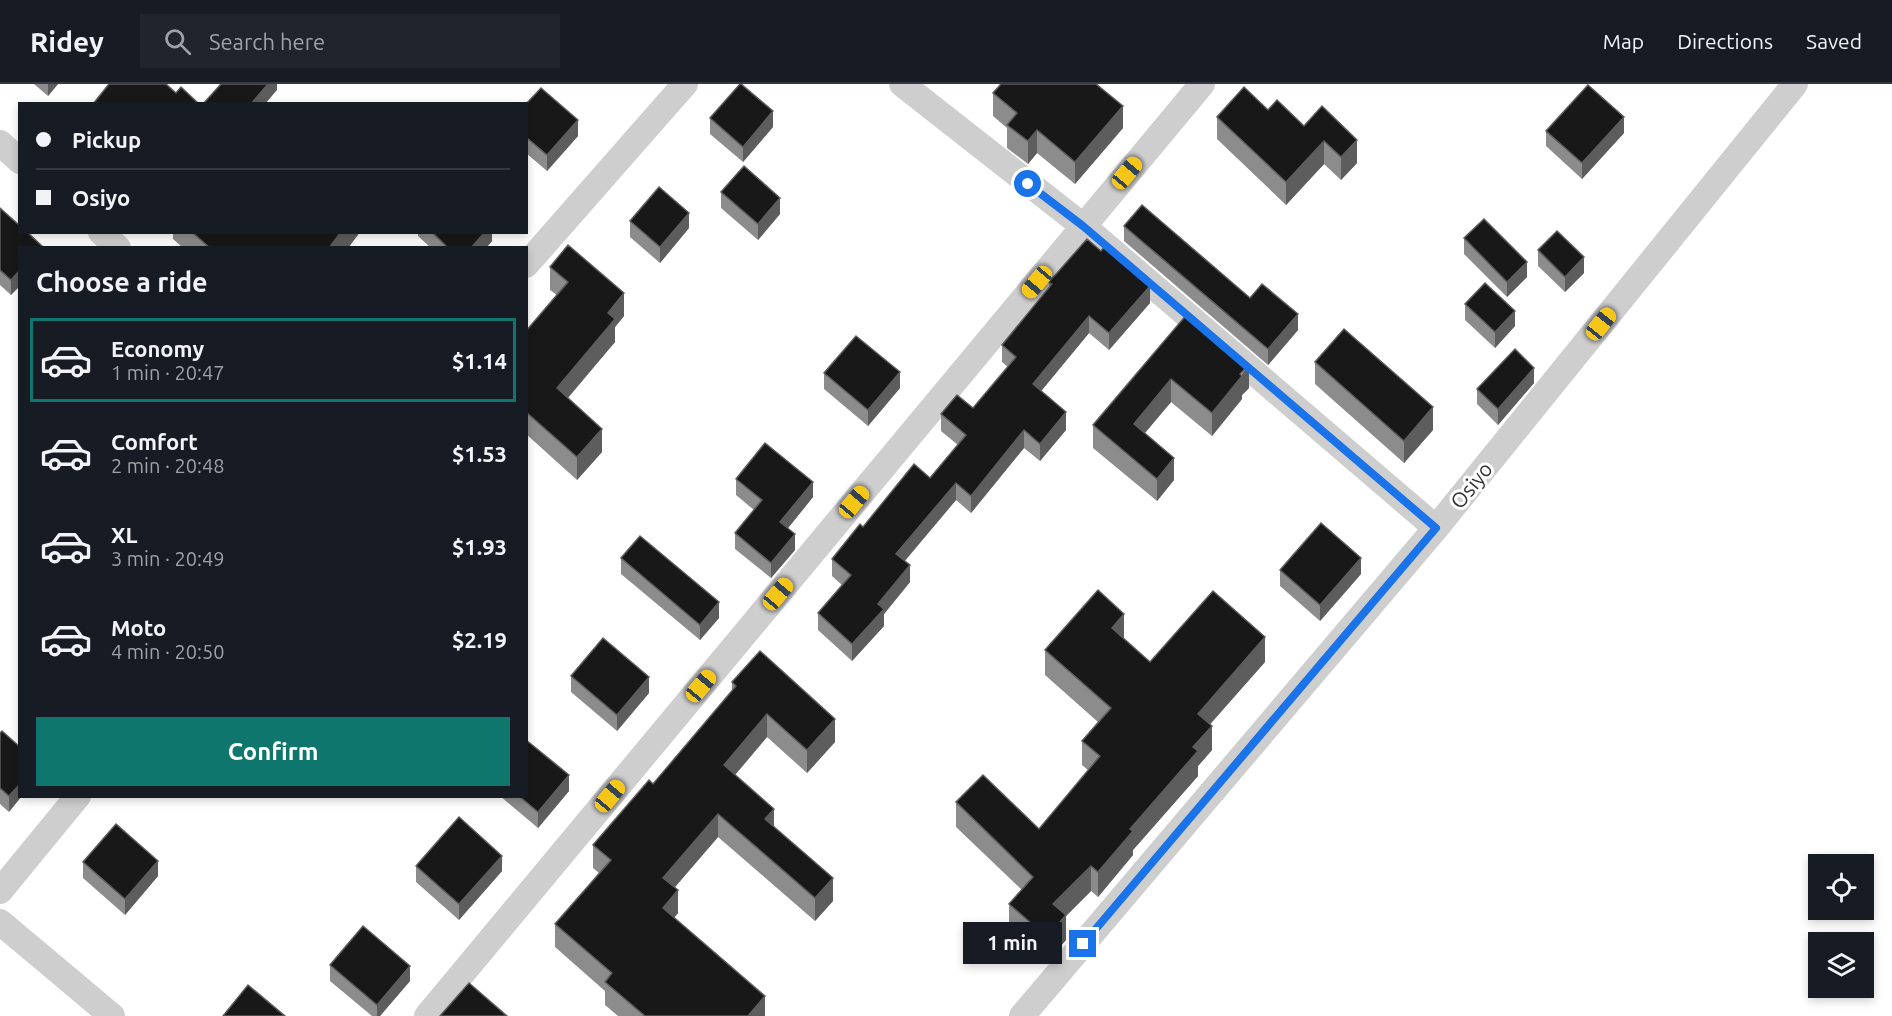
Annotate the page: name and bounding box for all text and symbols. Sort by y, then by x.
search box [140,14,560,68]
icon: search [161,25,194,58]
text: Ridey [30,26,104,57]
text: Search here [209,29,325,54]
text: Map [1603,29,1644,53]
text: Directions [1677,29,1773,53]
text: Saved [1806,29,1862,53]
text: Pickup [72,127,141,152]
car [1109,153,1145,193]
route start [1014,170,1041,197]
text: Osiyo [72,185,130,210]
car [1019,262,1055,302]
text: Choose a ride [36,267,208,297]
car [1583,304,1619,344]
icon: car [39,333,93,387]
text: Economy [111,336,204,361]
text: $1.14 [452,348,507,373]
text: 1 min · 20:47 [111,361,225,384]
icon: car [39,426,93,480]
text: Comfort [111,429,198,454]
text: $1.53 [452,441,507,466]
text: 2 min · 20:48 [111,454,225,477]
street label: Osiyo [1445,457,1497,513]
car [836,482,872,522]
icon: car [39,519,93,573]
text: XL [111,522,138,547]
text: $1.93 [452,534,507,559]
text: 3 min · 20:49 [111,547,225,570]
car [760,574,796,614]
icon: car [39,612,93,666]
text: Moto [111,615,166,640]
text: $2.19 [452,627,507,652]
text: 4 min · 20:50 [111,640,225,663]
car [683,666,719,706]
button: Confirm [36,717,510,786]
car [592,776,628,816]
map controls [1808,854,1874,998]
button: locate [1808,854,1874,920]
callout: 1 min [963,923,1062,965]
route end [1069,930,1096,957]
text: 1 min [987,931,1038,954]
button: layers [1808,932,1874,998]

